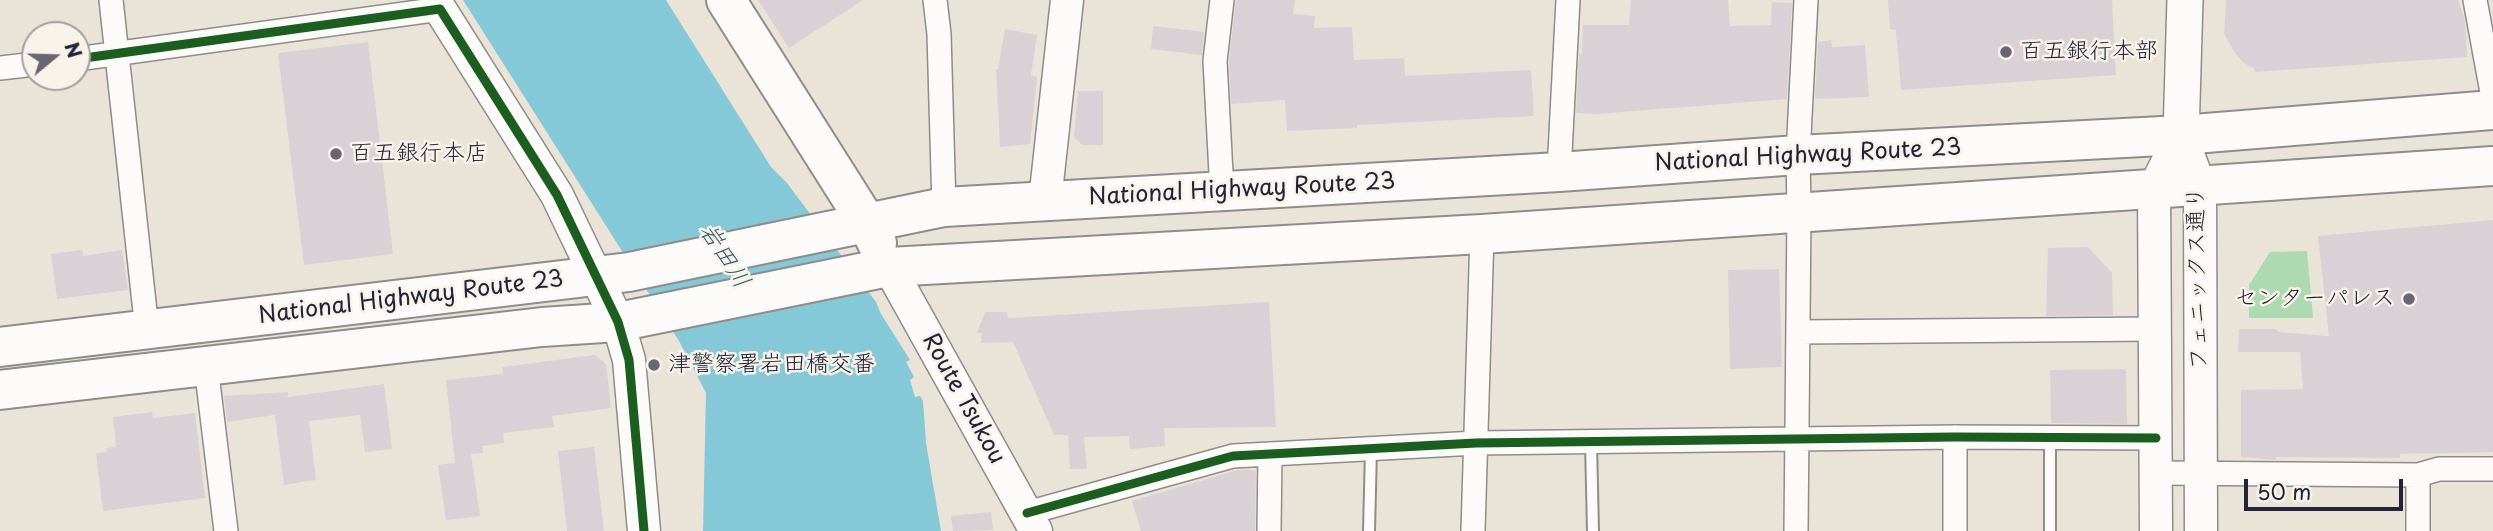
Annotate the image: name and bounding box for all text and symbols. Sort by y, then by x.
north arrow [21,21,91,91]
text: N [58,38,90,61]
place label: 百五銀行本部 [2020,38,2158,66]
marker: 百五銀行本部 [1998,44,2014,60]
street label: National Highway Route 23 [1654,134,1962,178]
place label: 百五銀行本店 [350,140,488,168]
marker: 百五銀行本店 [328,146,344,162]
street label: National Highway Route 23 [1088,168,1396,212]
street label: フェニックス通り [2183,186,2213,370]
water label: 岩田川 [692,218,756,294]
street label: National Highway Route 23 [257,266,565,330]
place label: センターパレス [2234,285,2395,313]
marker: センターパレス [2401,291,2417,307]
street label: Route Tsukou [916,329,1010,469]
place label: 津警察署岩田橋交番 [668,351,875,379]
marker: 津警察署岩田橋交番 [646,357,662,373]
scale bar [2248,464,2407,508]
text: 50 m [2257,475,2311,507]

